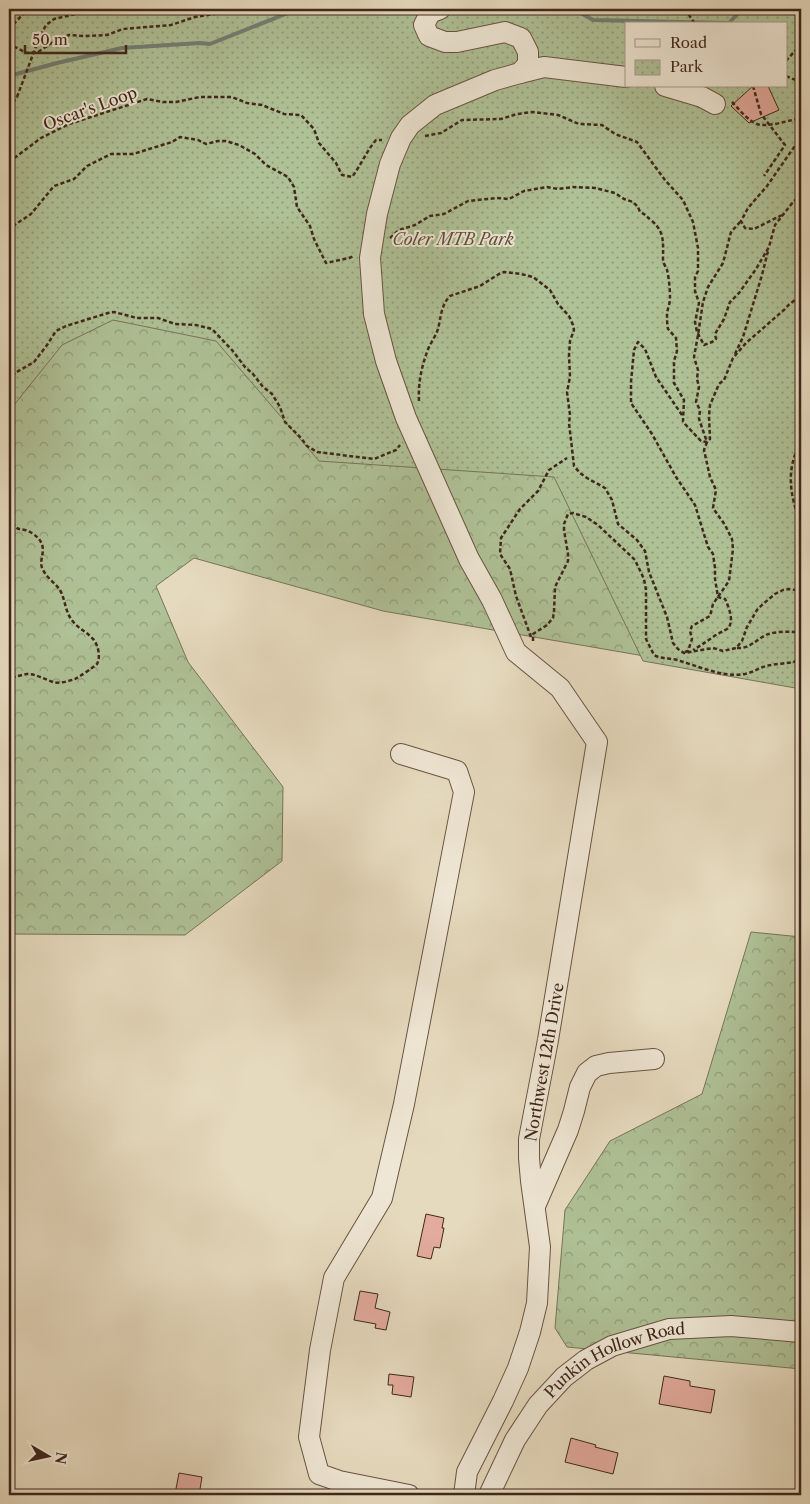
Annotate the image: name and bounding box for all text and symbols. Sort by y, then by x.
scale bar [25,22,126,54]
legend [625,22,788,88]
text: 50 m [32,30,68,49]
text: Road [670,33,707,52]
text: Park [670,57,704,76]
street label: Oscar's Loop [40,82,140,134]
park label: Coler MTB Park [392,229,514,249]
street label: Northwest 12th Drive [520,981,568,1143]
street label: Punkin Hollow Road [540,1318,686,1402]
north arrow [22,1432,72,1482]
text: N [51,1451,71,1465]

